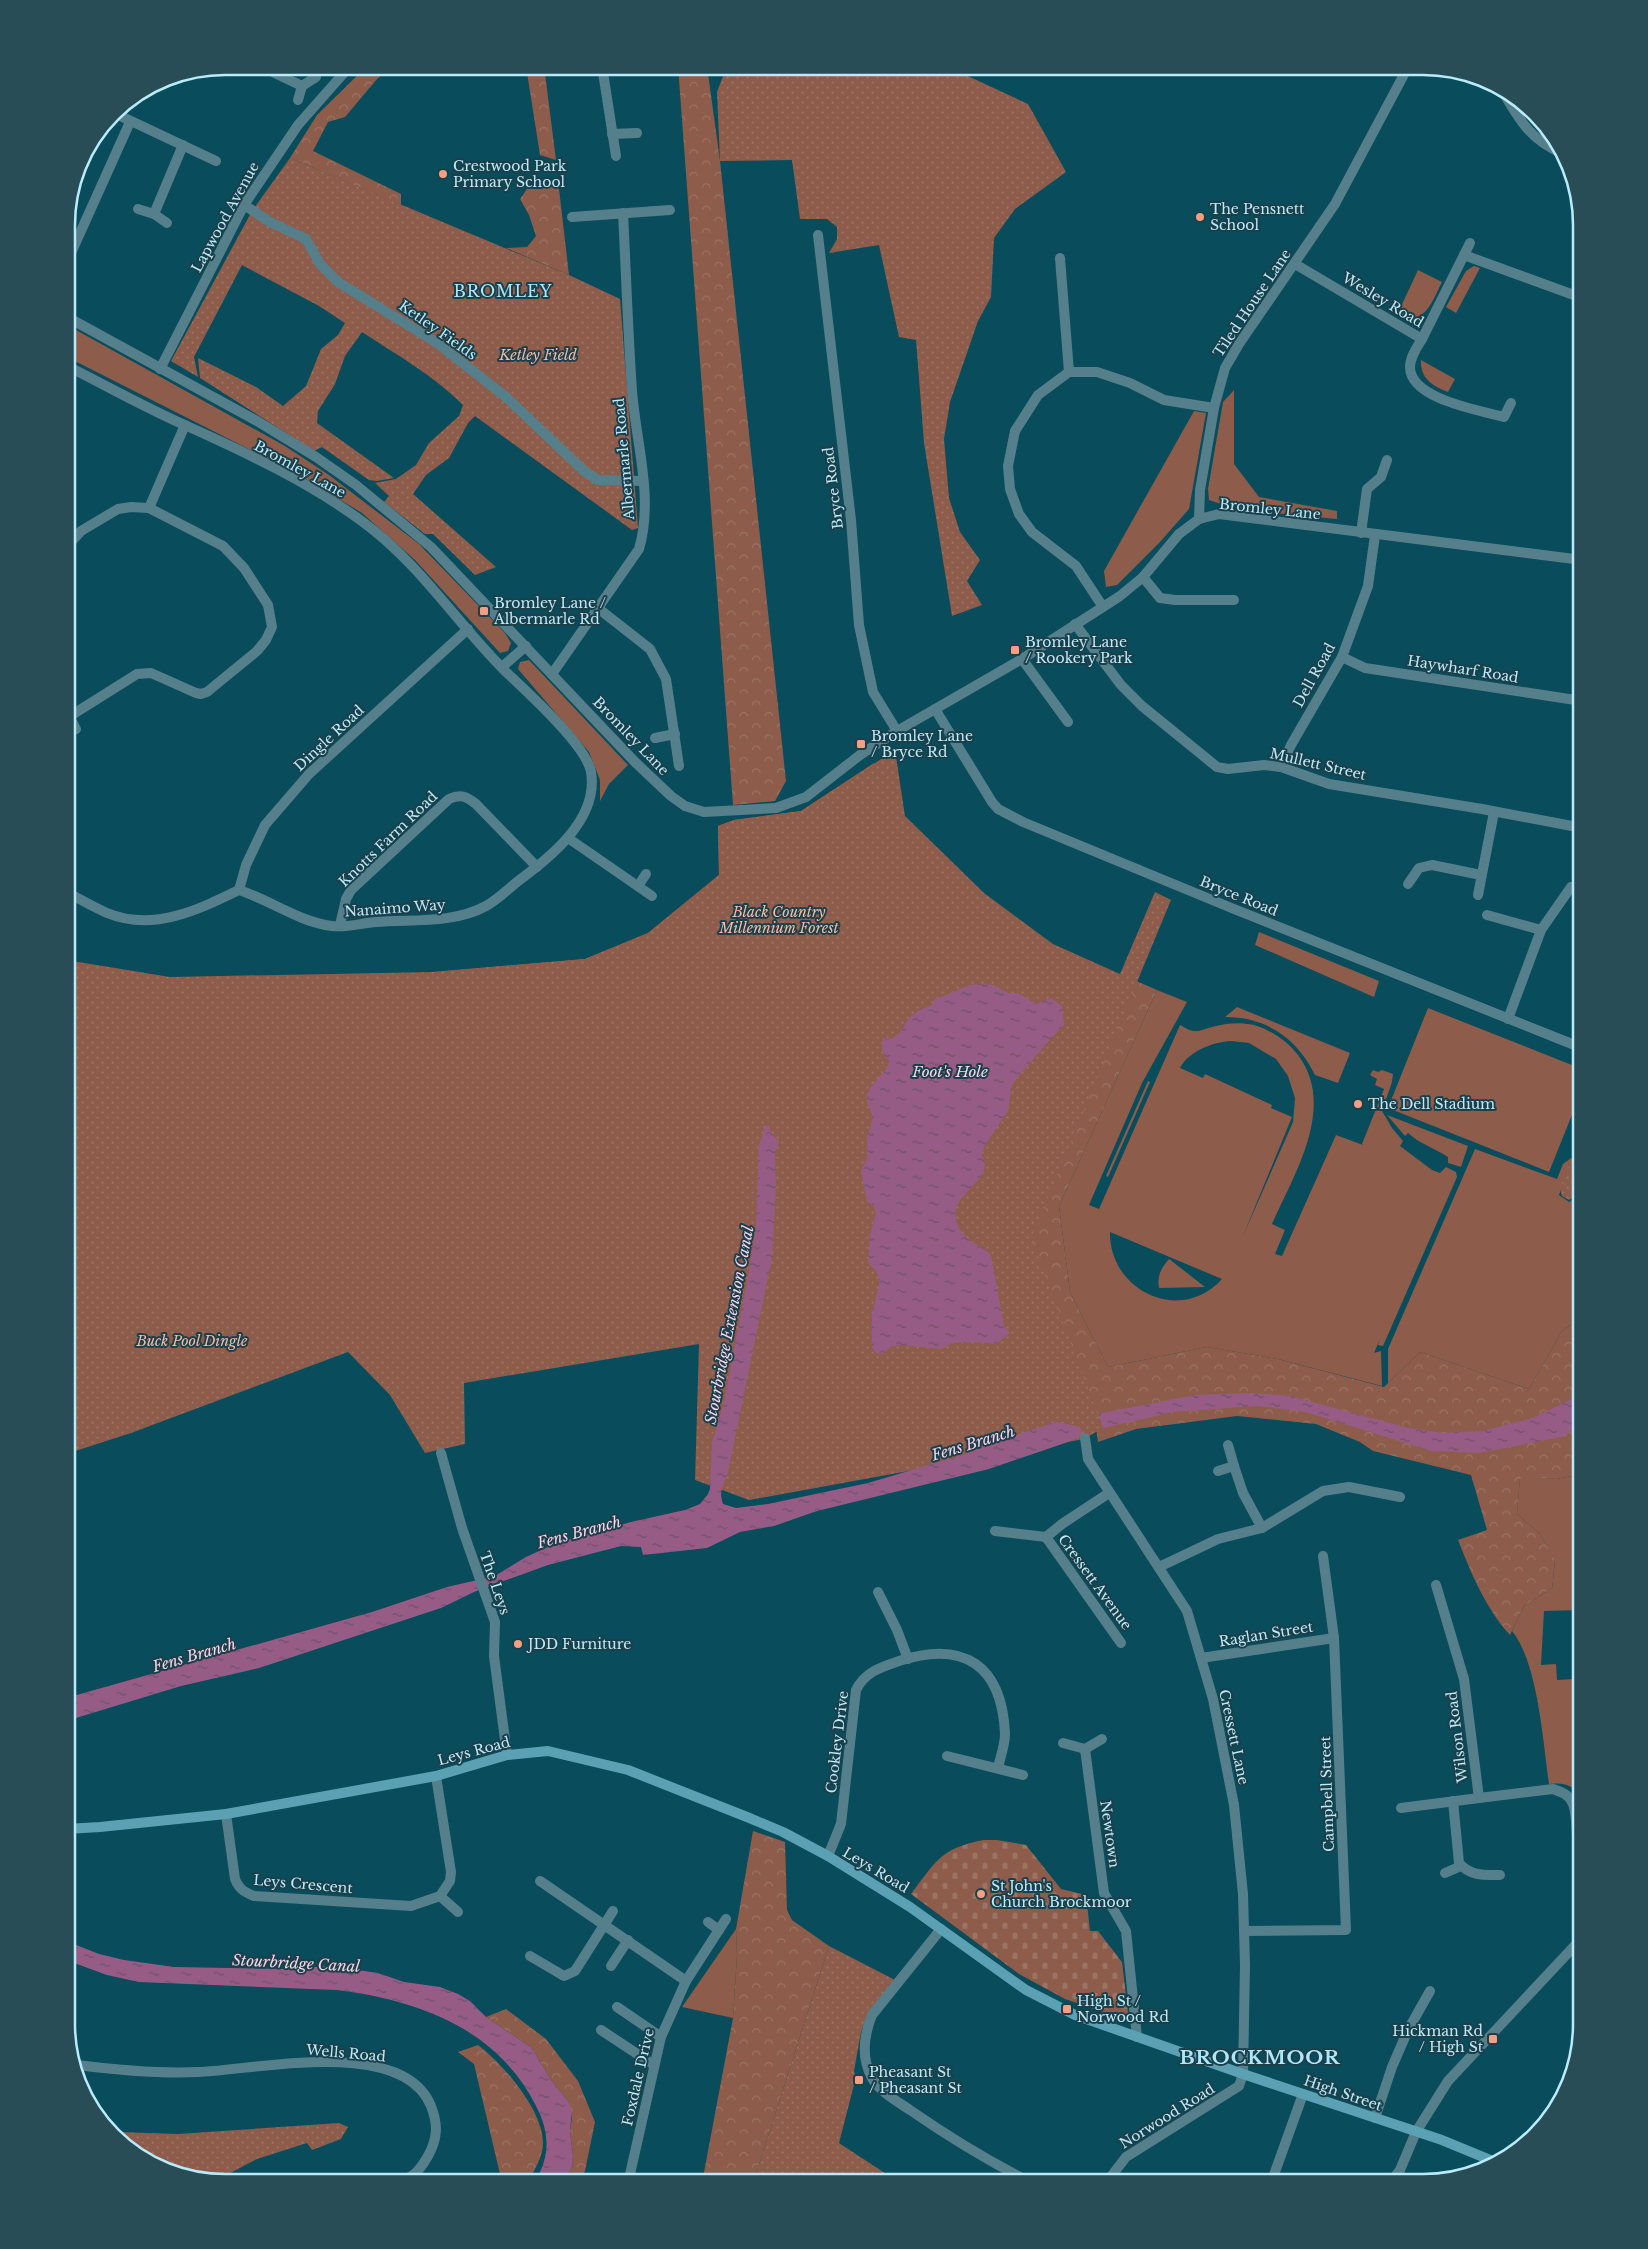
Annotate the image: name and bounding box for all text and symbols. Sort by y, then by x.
place label: Crestwood Park Primary School [453,157,567,191]
street label: Lapwood Avenue [187,159,263,275]
marker: Crestwood Park Primary School [437,168,449,180]
place label: The Pensnett School [1210,200,1305,234]
marker: The Pensnett School [1194,211,1206,223]
street label: Tiled House Lane [1209,245,1295,361]
street label: Wesley Road [1338,268,1428,332]
district label: BROMLEY [454,281,552,301]
street label: Ketley Fields [395,296,481,364]
park label: Ketley Field [498,346,577,364]
street label: Albermarle Road [610,397,638,522]
street label: Bromley Lane [251,436,349,502]
street label: Bryce Road [819,445,847,530]
street label: Bromley Lane [1218,495,1322,523]
place label: Bromley Lane / Albermarle Rd [493,594,606,628]
marker: Bromley Lane / Albermarle Rd [478,605,490,617]
place label: Bromley Lane / Rookery Park [1025,633,1133,667]
street label: Dell Road [1289,639,1339,710]
marker: Bromley Lane / Rookery Park [1009,644,1021,656]
street label: Haywharf Road [1406,651,1520,687]
street label: Bromley Lane [589,693,673,779]
street label: Dingle Road [290,701,368,775]
place label: Bromley Lane / Bryce Rd [871,727,973,761]
marker: Bromley Lane / Bryce Rd [855,738,867,750]
street label: Mullett Street [1268,744,1369,784]
street label: Knotts Farm Road [335,787,441,891]
street label: Bryce Road [1197,872,1281,920]
street label: Nanaimo Way [344,895,446,921]
park label: Black Country Millennium Forest [718,903,840,937]
water label: Foot's Hole [911,1062,988,1081]
place label: The Dell Stadium [1368,1095,1495,1113]
marker: The Dell Stadium [1352,1098,1364,1110]
water label: Stourbridge Extension Canal [700,1224,758,1426]
park label: Buck Pool Dingle [136,1332,248,1350]
water label: Fens Branch [928,1421,1017,1465]
water label: Fens Branch [534,1512,623,1553]
street label: Cressett Avenue [1054,1531,1136,1633]
street label: The Leys [476,1549,514,1617]
street label: Raglan Street [1218,1618,1315,1650]
water label: Fens Branch [149,1634,238,1676]
place label: JDD Furniture [526,1635,631,1653]
marker: JDD Furniture [512,1638,524,1650]
street label: Cressett Lane [1215,1688,1253,1786]
street label: Cookley Drive [822,1690,852,1794]
street label: Wilson Road [1442,1690,1472,1785]
street label: Leys Road [436,1733,513,1769]
street label: Campbell Street [1316,1735,1338,1852]
street label: Newtown [1096,1799,1124,1869]
street label: Leys Road [839,1843,913,1897]
street label: Leys Crescent [253,1871,354,1897]
place label: St John's Church Brockmoor [991,1877,1132,1911]
marker: St John's Church Brockmoor [975,1888,987,1900]
water label: Stourbridge Canal [232,1950,361,1976]
place label: High St / Norwood Rd [1077,1992,1169,2026]
marker: High St / Norwood Rd [1061,2003,1073,2015]
place label: Hickman Rd / High St [1392,2022,1484,2056]
street label: Foxdale Drive [618,2026,658,2128]
marker: Hickman Rd / High St [1487,2033,1499,2045]
street label: Wells Road [304,2040,387,2066]
district label: BROCKMOOR [1179,2046,1341,2069]
place label: Pheasant St / Pheasant St [869,2063,963,2097]
street label: High Street [1301,2071,1385,2115]
marker: Pheasant St / Pheasant St [853,2074,865,2086]
street label: Norwood Road [1116,2079,1218,2152]

